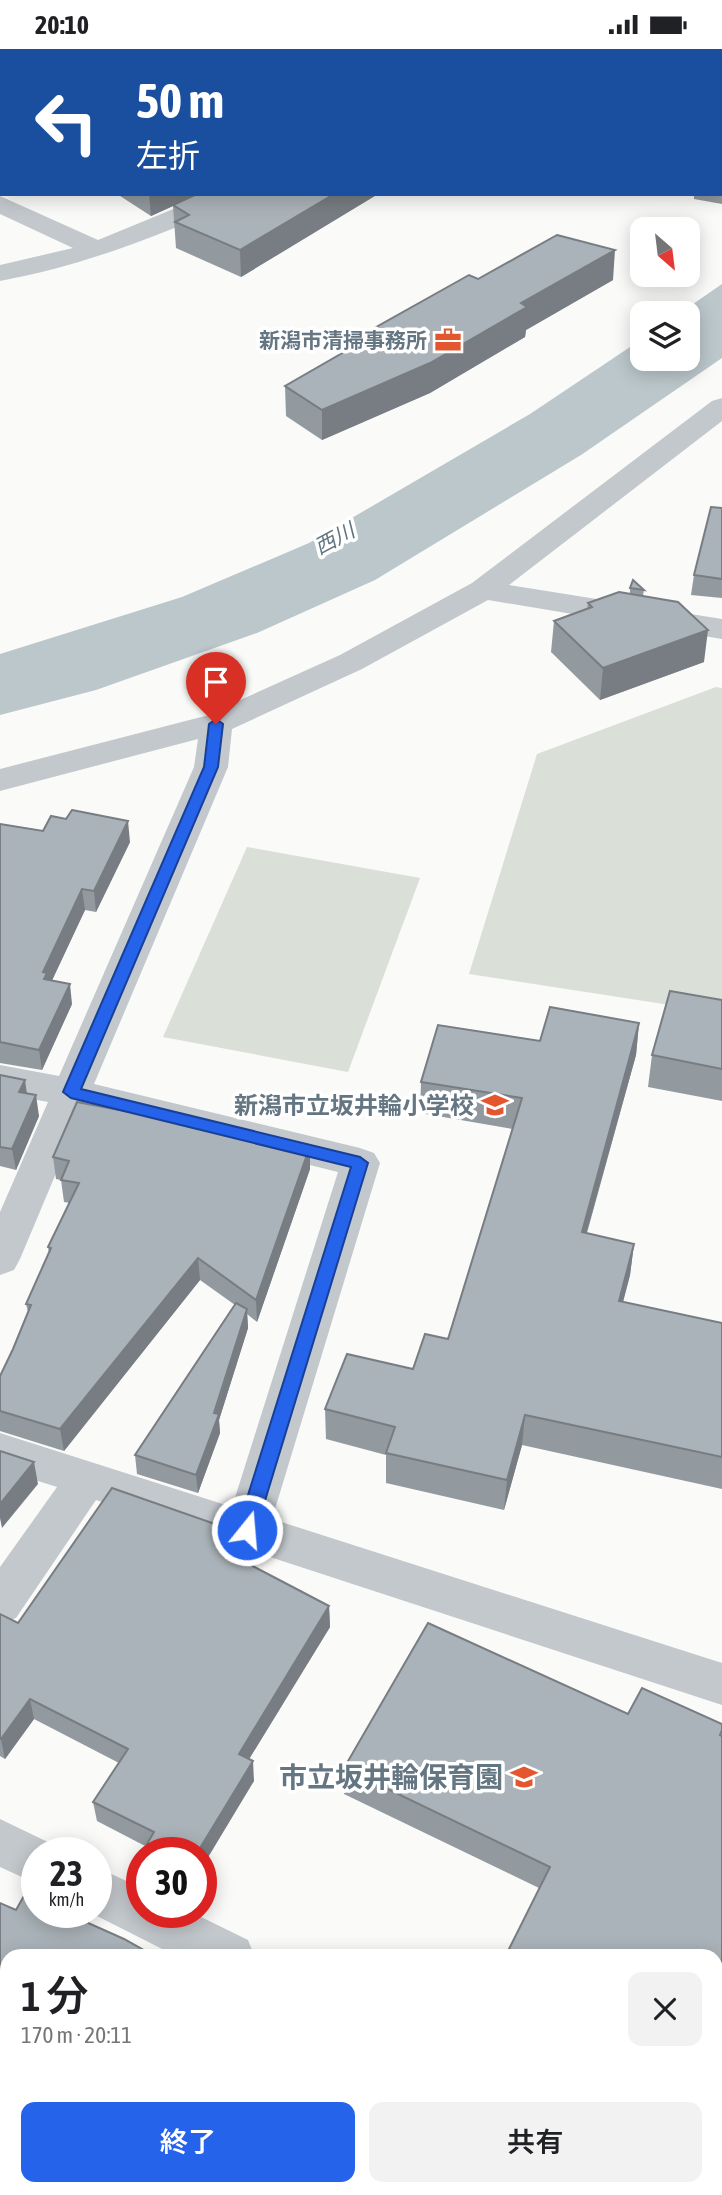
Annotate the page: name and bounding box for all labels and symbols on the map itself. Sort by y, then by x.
north arrow [630,217,700,287]
office icon: 新潟市清掃事務所 [433,325,463,355]
place label: 新潟市清掃事務所 [259,328,427,352]
water label: 西川 [310,517,360,558]
pin [186,652,246,724]
school or university icon: 新潟市立坂井輪小学校 [480,1090,510,1120]
place label: 新潟市立坂井輪小学校 [234,1092,474,1119]
position arrow [210,1493,284,1567]
place label: 市立坂井輪保育園 [279,1761,503,1793]
school or university icon: 市立坂井輪保育園 [509,1762,539,1792]
speed limit sign: 30 [126,1837,217,1928]

